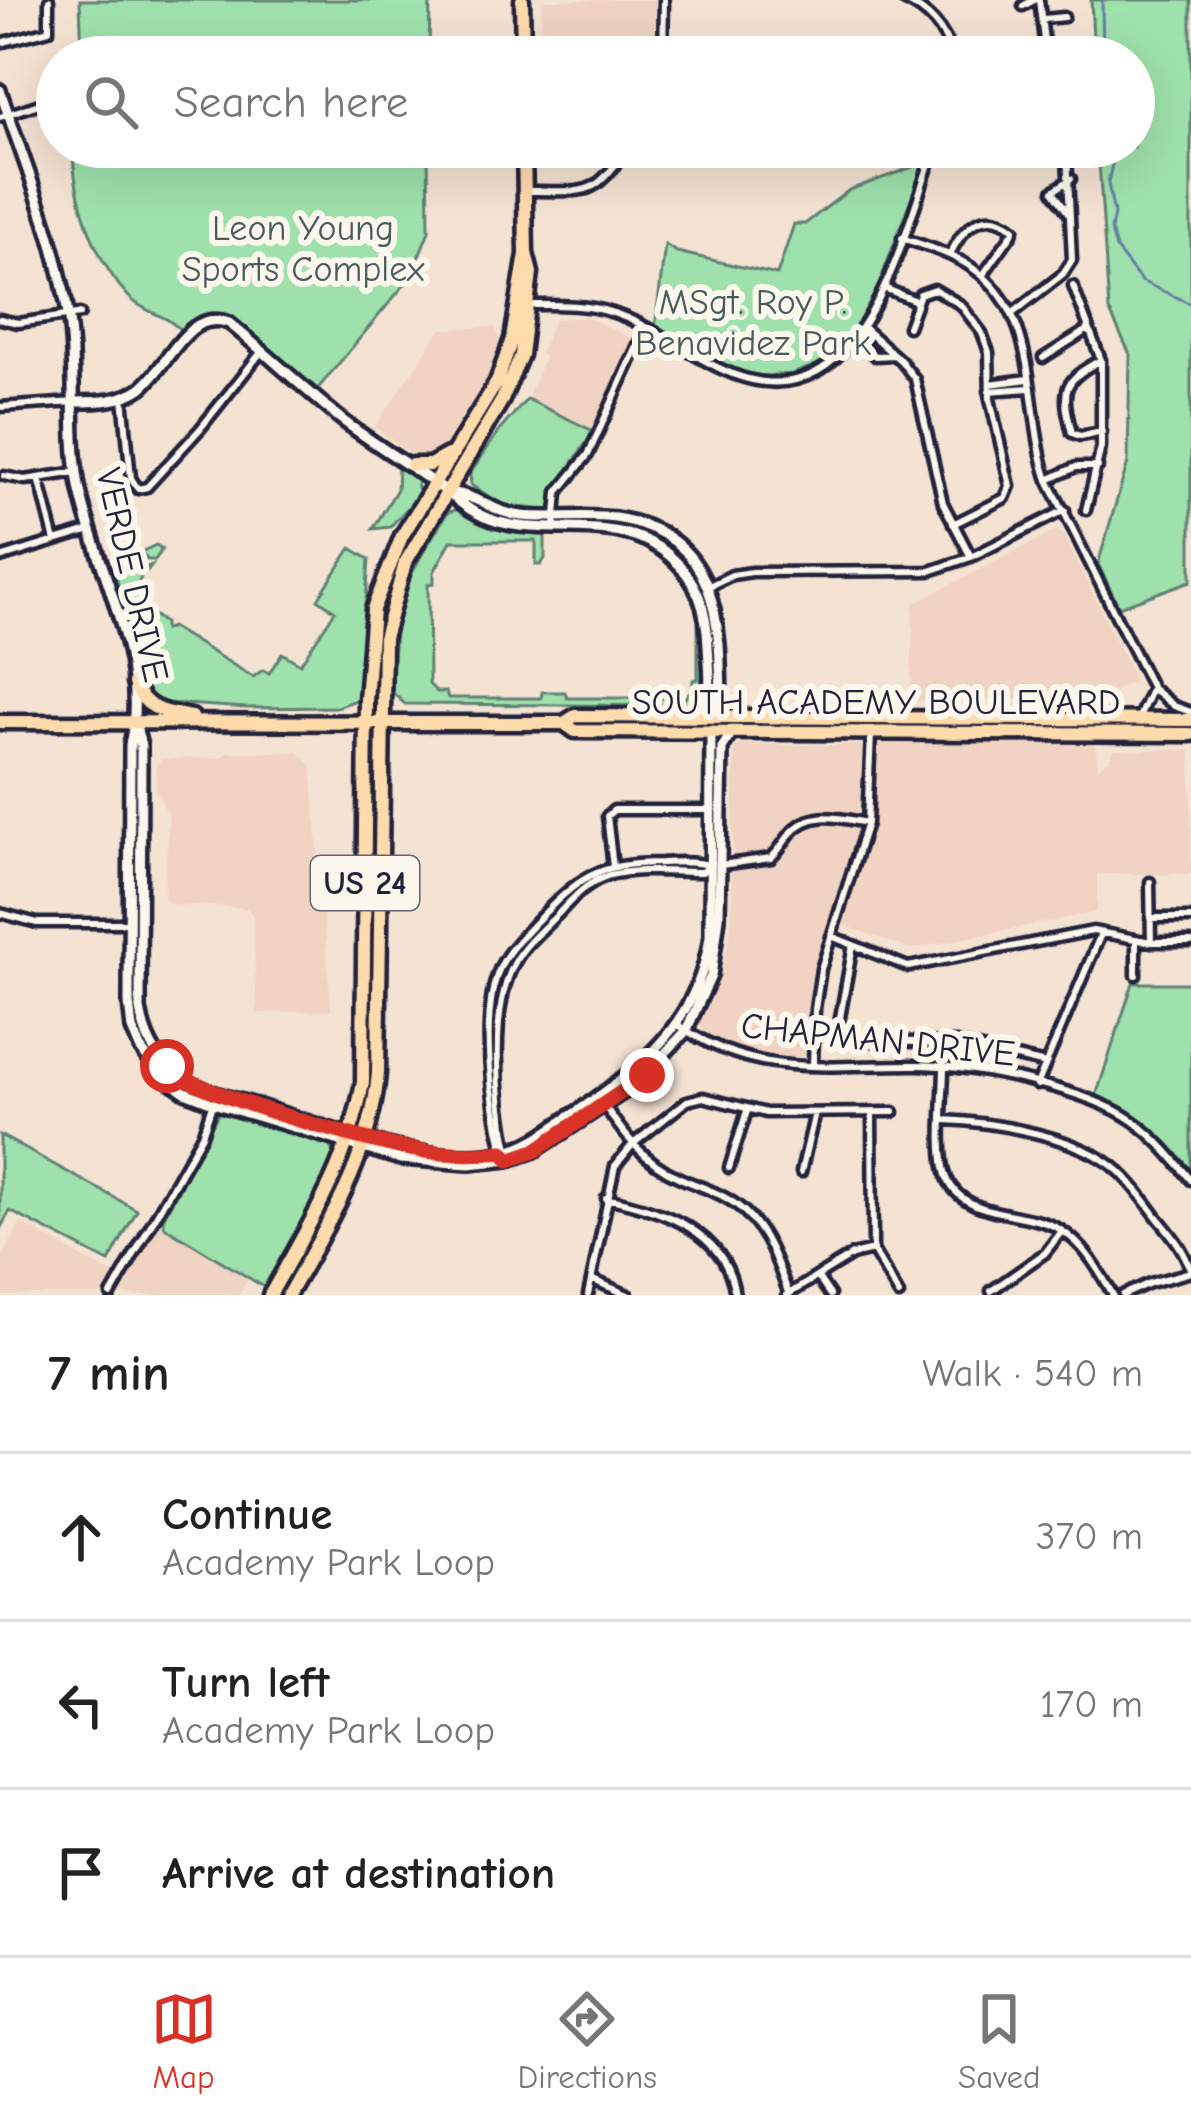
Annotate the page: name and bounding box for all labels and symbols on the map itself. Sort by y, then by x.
park label: Leon Young Sports Complex [182,208,425,290]
park label: MSgt. Roy P. Benavidez Park [635,282,871,364]
street label: VERDE DRIVE [87,464,177,686]
street label: SOUTH ACADEMY BOULEVARD [632,682,1120,723]
road number: US 24 [311,856,419,910]
street label: CHAPMAN DRIVE [739,1005,1017,1075]
route start [140,1039,194,1093]
route end [620,1048,674,1102]

